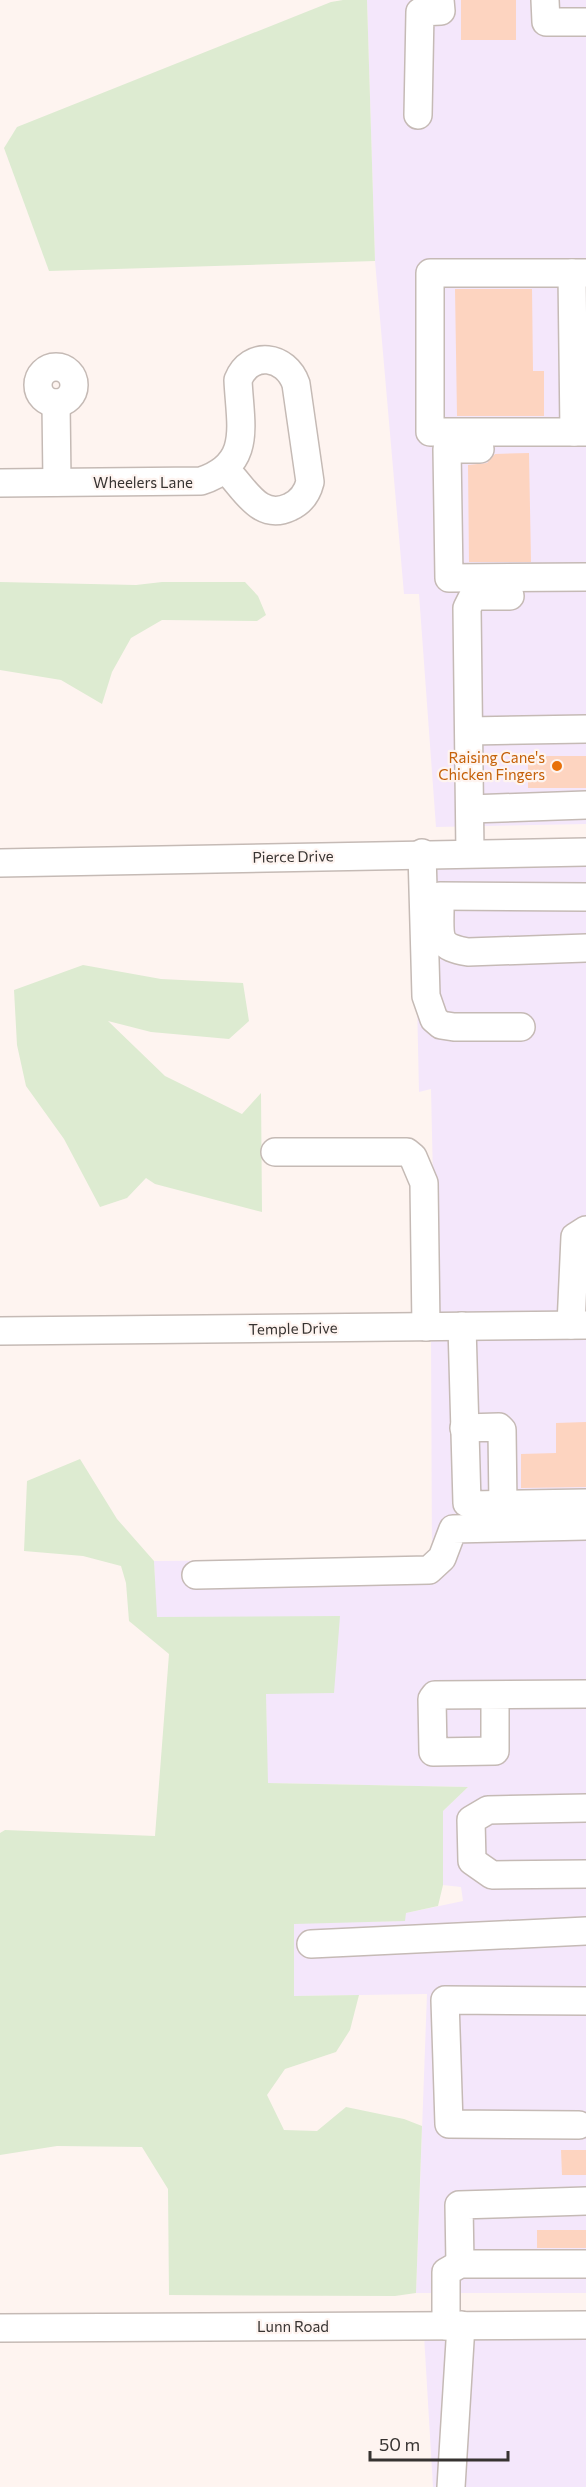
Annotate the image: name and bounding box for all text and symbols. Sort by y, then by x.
street label: Wheelers Lane [93,473,193,491]
place label: Raising Cane's Chicken Fingers [438,748,545,783]
marker: Raising Cane's Chicken Fingers [550,759,564,773]
street label: Pierce Drive [252,846,334,866]
street label: Temple Drive [248,1318,338,1338]
street label: Lunn Road [257,2317,329,2335]
scale bar [370,2424,508,2462]
text: 50 m [379,2433,420,2455]

